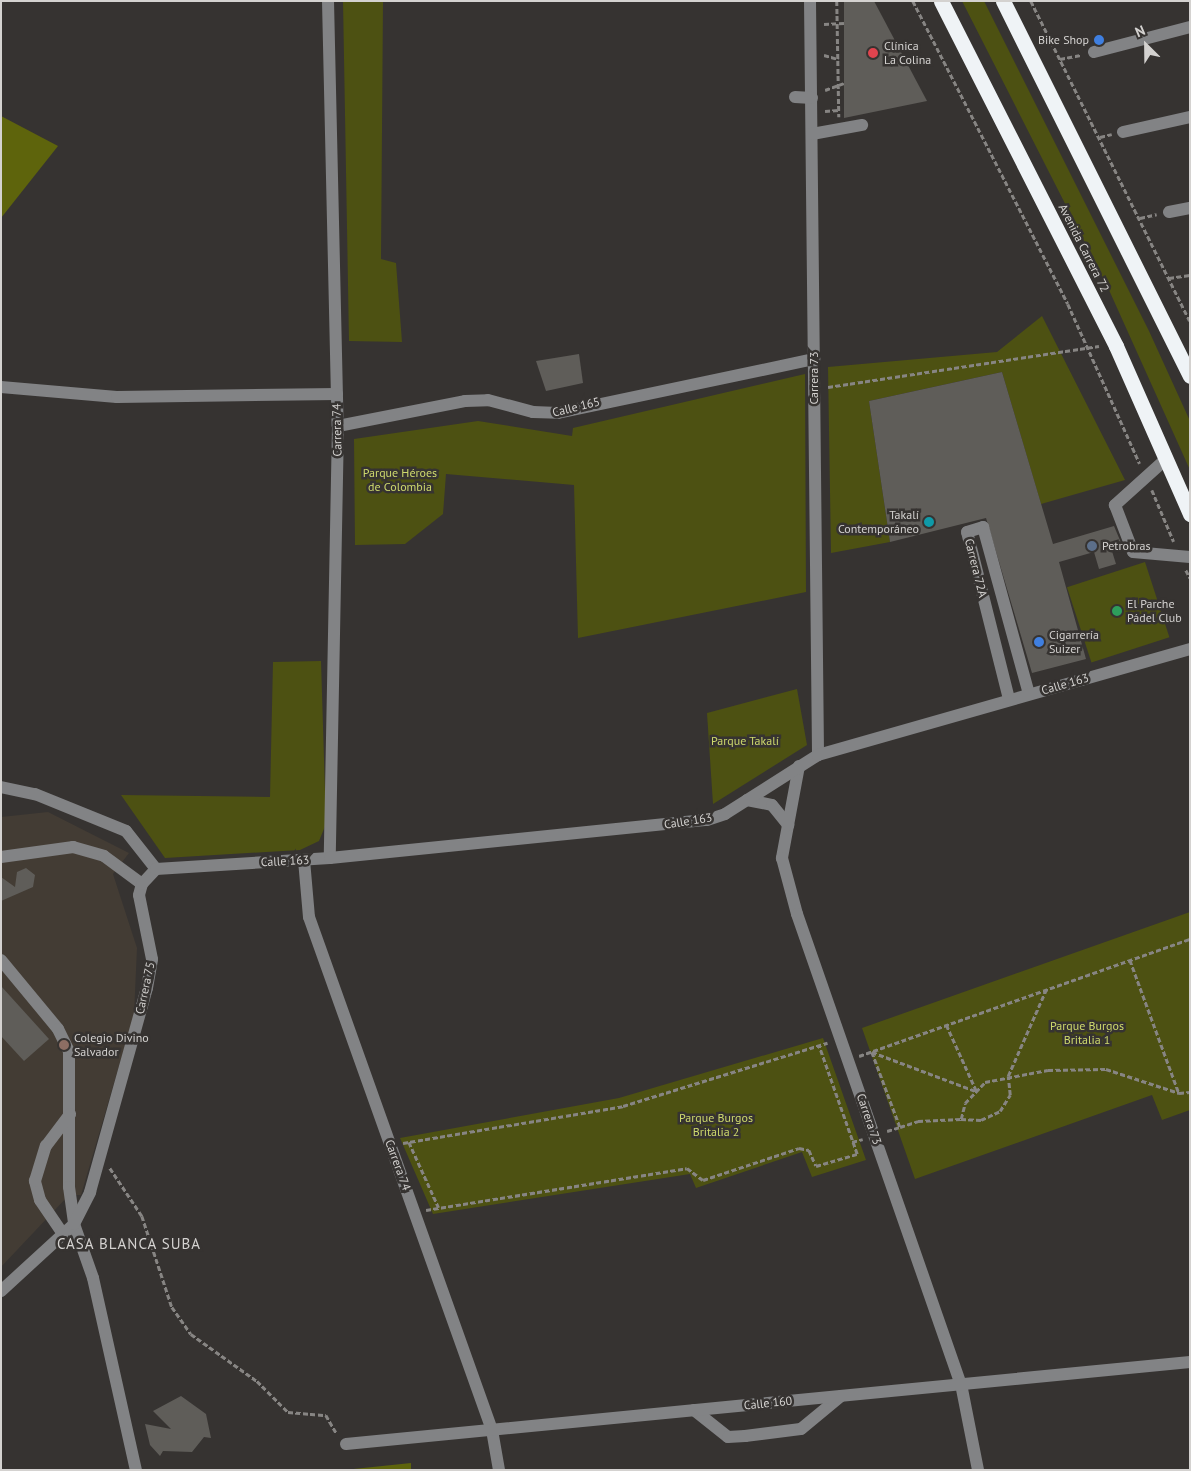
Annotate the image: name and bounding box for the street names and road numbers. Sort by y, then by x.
street label: Avenida Carrera 72 [1056,202,1112,294]
street label: Carrera 73 [807,351,821,405]
street label: Calle 165 [551,394,601,420]
street label: Carrera 74 [329,403,345,457]
street label: Carrera 72A [962,537,990,599]
street label: Calle 163 [1040,670,1090,698]
street label: Calle 163 [663,810,713,832]
street label: Calle 163 [260,853,310,869]
street label: Carrera 75 [132,960,158,1016]
street label: Carrera 73 [854,1092,884,1146]
street label: Carrera 74 [382,1138,414,1192]
street label: Calle 160 [743,1393,793,1413]

